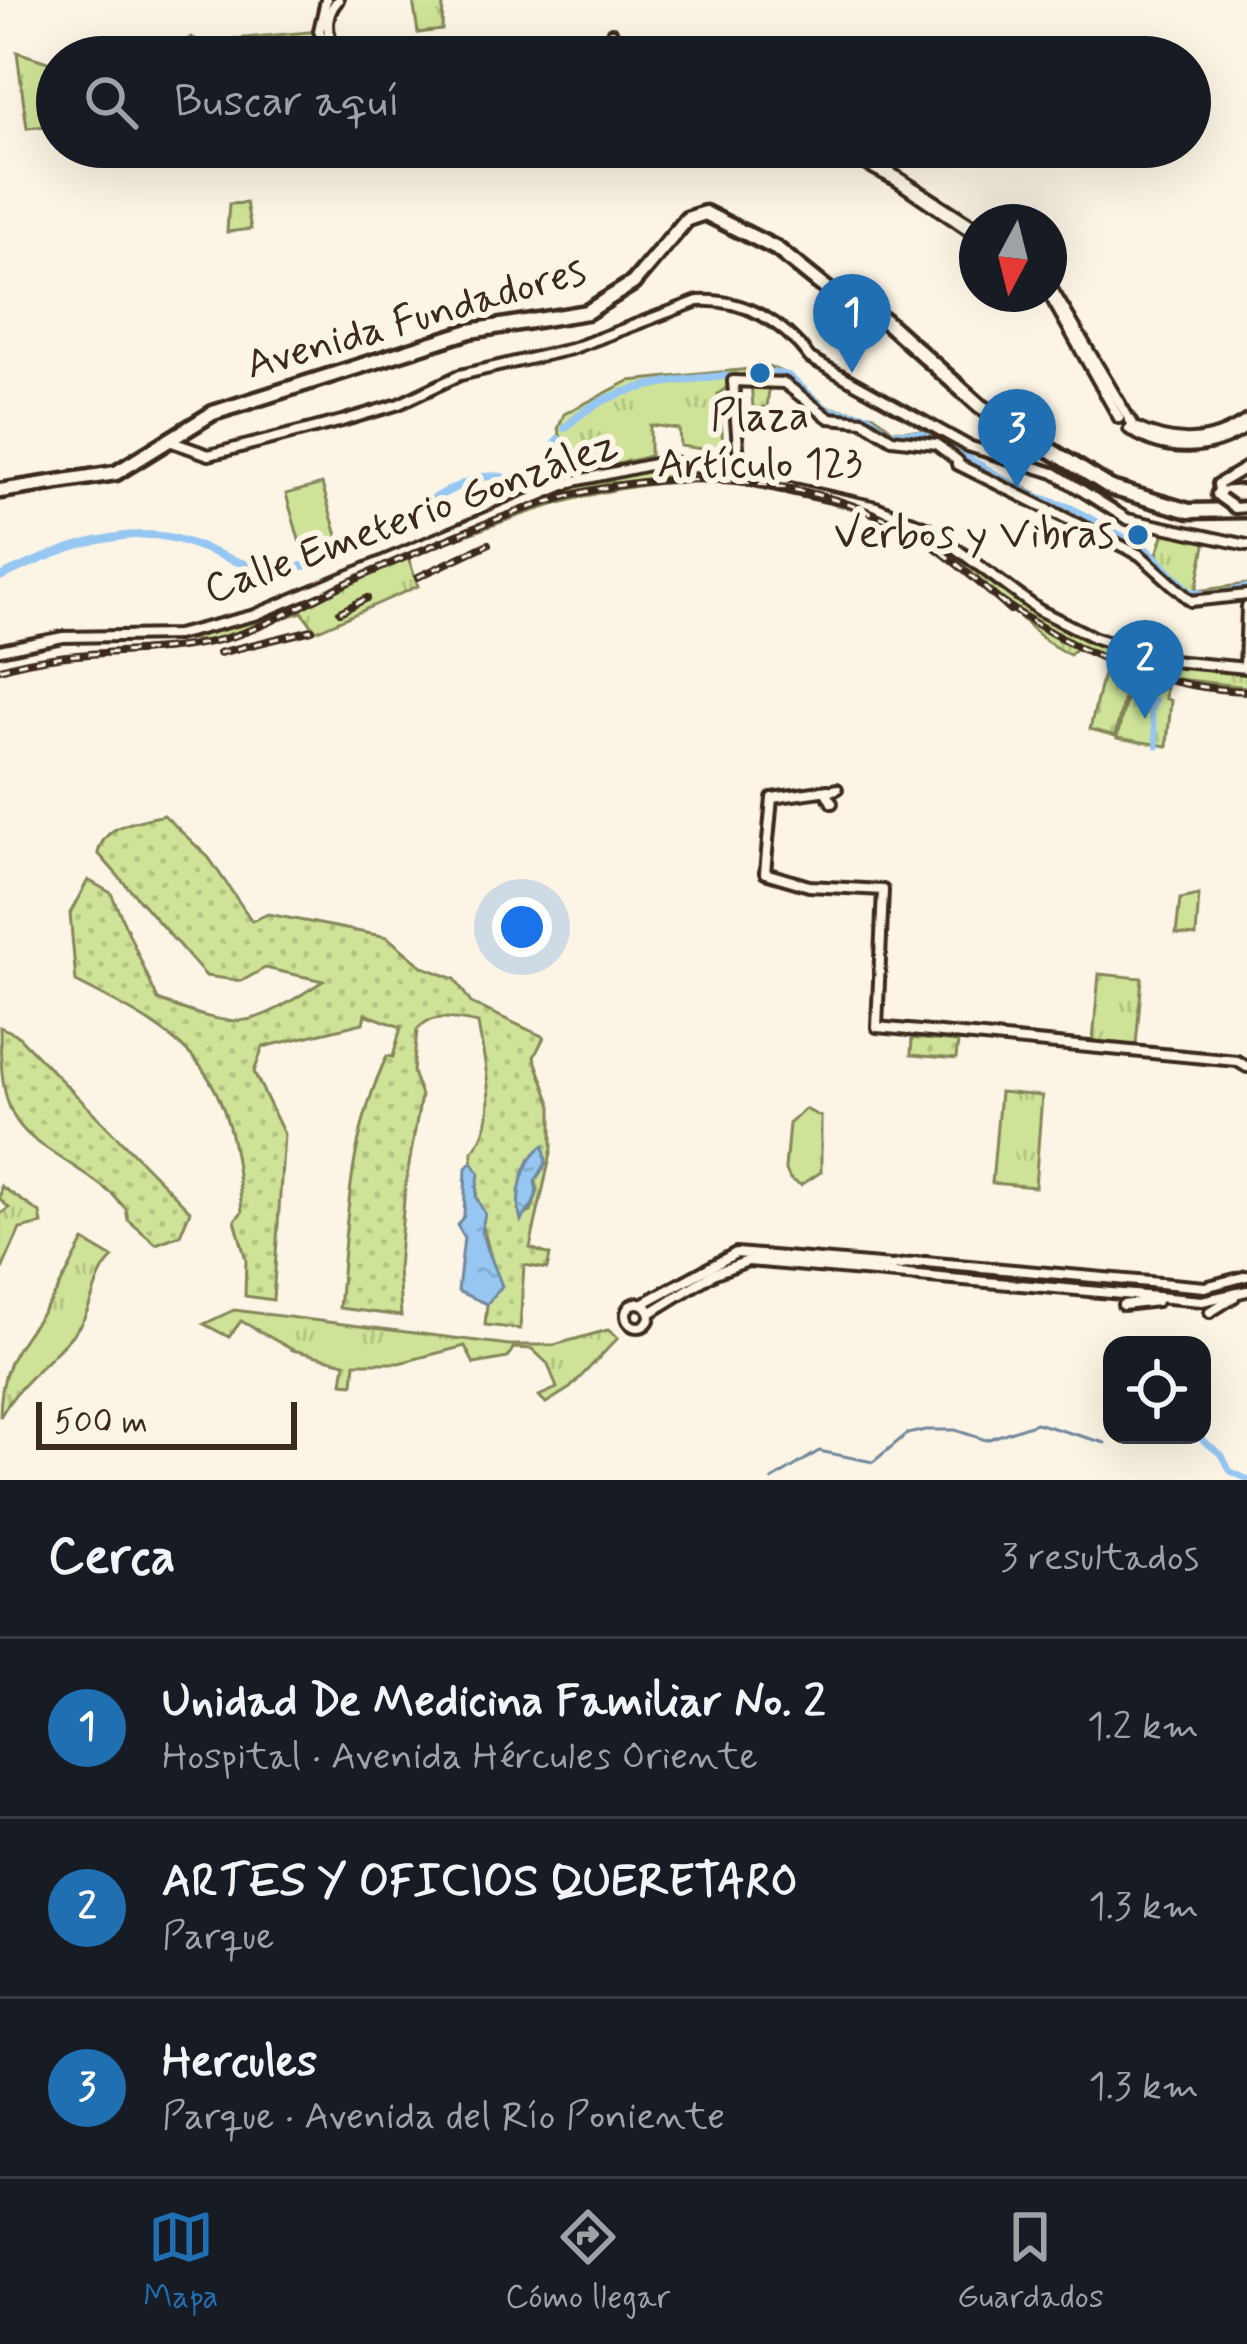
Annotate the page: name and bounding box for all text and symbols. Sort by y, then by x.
search box [36,36,1211,168]
icon: search [78,69,144,135]
text: Buscar aquí [174,73,400,132]
north arrow [959,204,1067,312]
street label: Avenida Fundadores [240,244,592,394]
pin: 1 [813,274,891,373]
marker: Plaza Artículo 123 [747,360,773,386]
pin: 3 [978,389,1056,488]
place label: Plaza Artículo 123 [657,390,863,493]
street label: Calle Emeterio González [197,418,625,618]
place label: Verbos y Vibras [834,508,1114,563]
marker: Verbos y Vibras [1125,522,1151,548]
pin: 2 [1106,620,1184,719]
your location [492,897,552,957]
map controls [1103,1336,1211,1444]
button: locate [1103,1336,1211,1444]
scale bar [36,1396,297,1449]
text: 500 m [54,1401,148,1445]
text: Cerca [48,1525,176,1591]
text: 3 resultados [1000,1533,1199,1584]
text: Unidad De Medicina Familiar No. 2 [162,1673,826,1732]
text: 1 [78,1702,96,1753]
text: 1.2 km [1087,1702,1199,1753]
text: Hospital · Avenida Hércules Oriente [162,1732,758,1783]
text: ARTES Y OFICIOS QUERETARO [162,1853,798,1912]
text: 2 [77,1882,97,1933]
text: 1.3 km [1088,1882,1199,1933]
text: Parque [162,1912,274,1963]
text: Hercules [162,2033,317,2092]
text: 3 [78,2062,96,2113]
text: 1.3 km [1088,2062,1199,2113]
text: Parque · Avenida del Río Poniente [162,2092,725,2143]
tab: Mapa [143,2204,219,2320]
tab: Cómo llegar [505,2204,670,2320]
tab: Guardados [957,2204,1104,2320]

